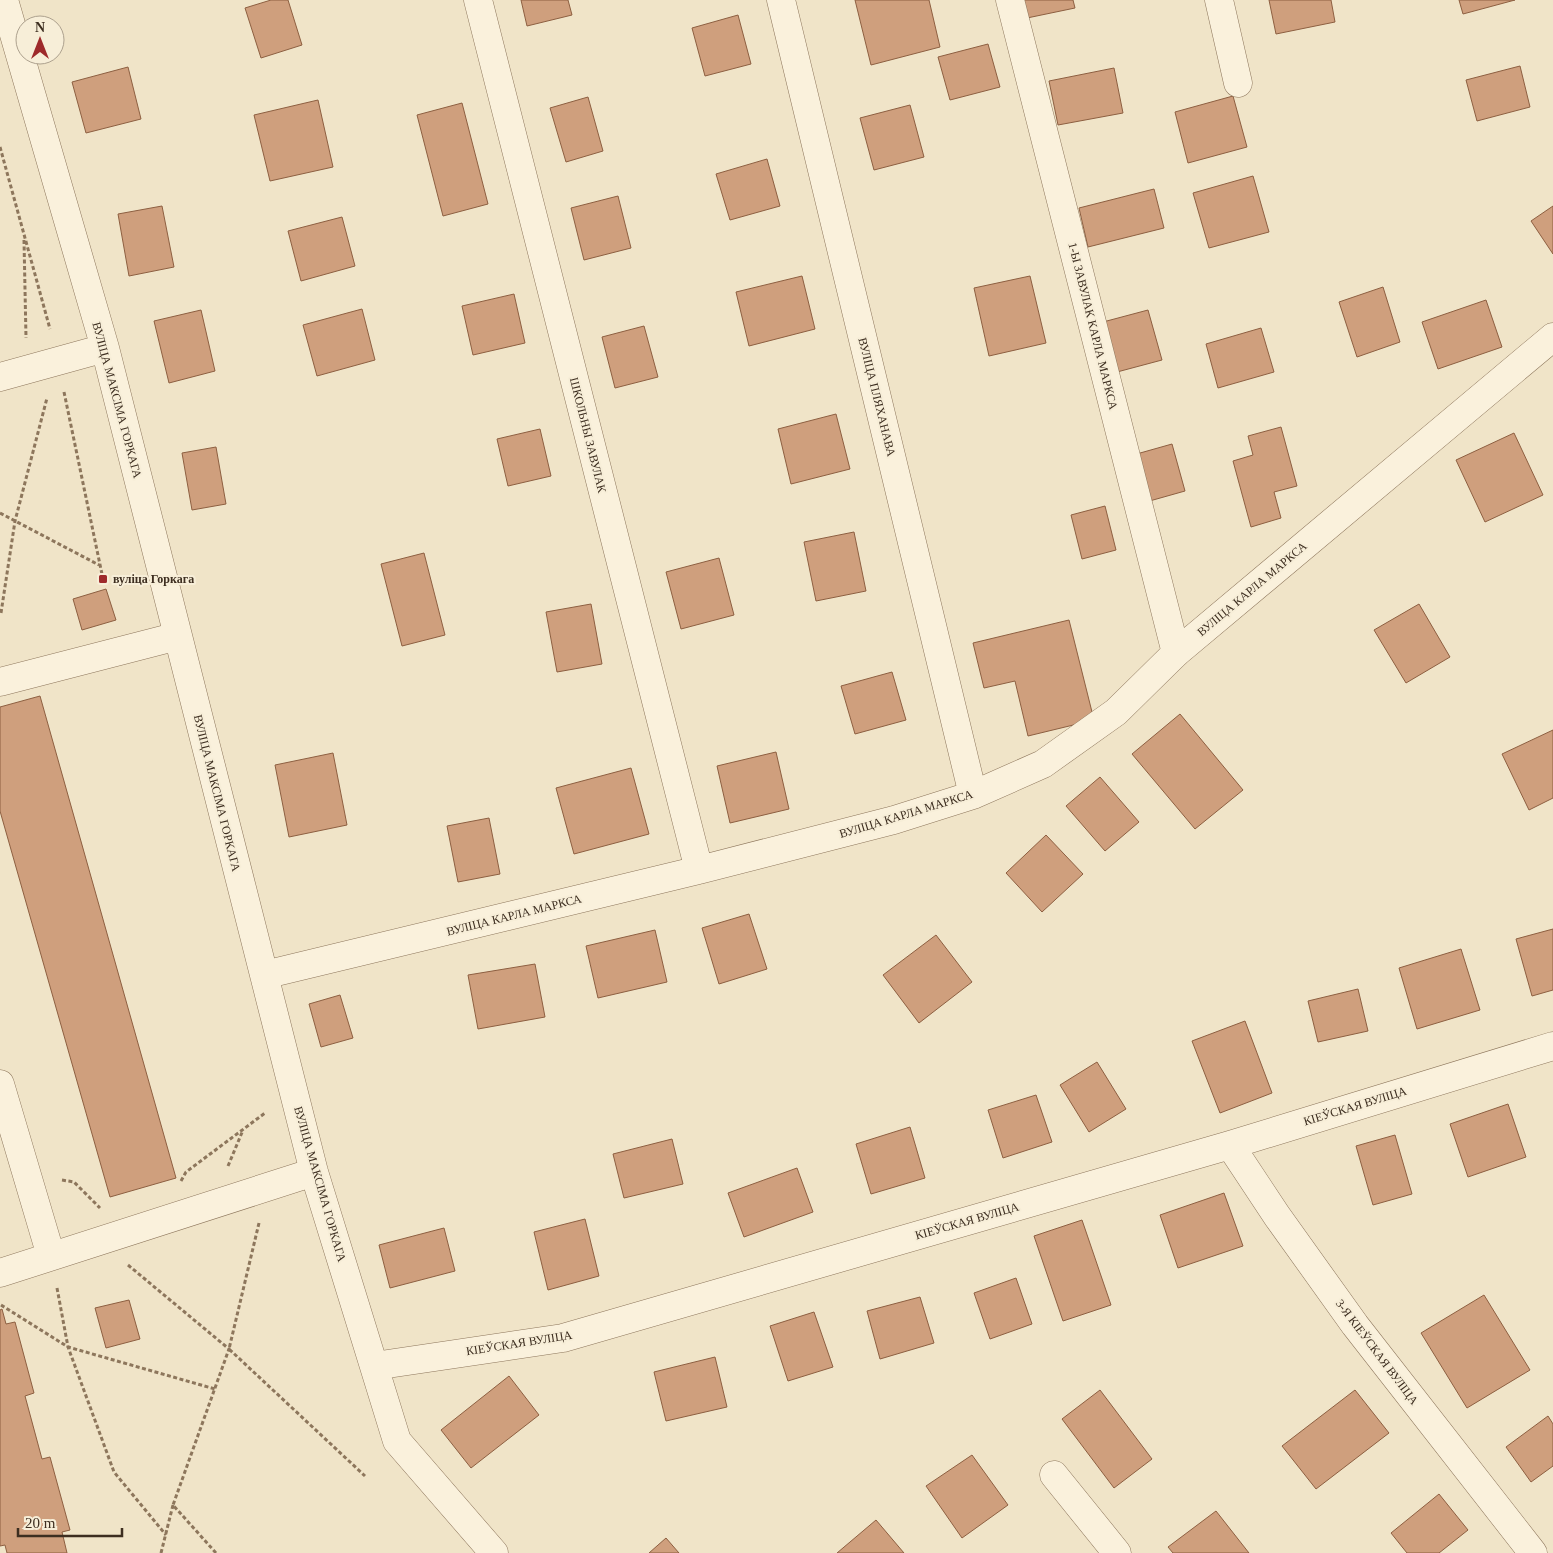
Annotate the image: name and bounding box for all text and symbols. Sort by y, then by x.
north arrow [15,15,65,65]
text: N [35,20,45,35]
street label: 1-Ы ЗАВУЛАК КАРЛА МАРКСА [1065,241,1121,412]
street label: ВУЛІЦА МАКСІМА ГОРКАГА [89,320,145,480]
street label: ВУЛІЦА ПЛЯХАНАВА [855,336,899,458]
street label: ШКОЛЬНЫ ЗАВУЛАК [567,376,609,495]
street label: ВУЛІЦА КАРЛА МАРКСА [1194,539,1310,639]
place label: вуліца Горкага [113,572,194,586]
marker: вуліца Горкага [97,573,109,585]
street label: ВУЛІЦА МАКСІМА ГОРКАГА [191,713,243,873]
street label: ВУЛІЦА КАРЛА МАРКСА [838,787,975,841]
street label: ВУЛІЦА КАРЛА МАРКСА [445,891,583,939]
street label: КІЕЎСКАЯ ВУЛІЦА [1302,1084,1409,1128]
street label: ВУЛІЦА МАКСІМА ГОРКАГА [291,1105,349,1264]
street label: КІЕЎСКАЯ ВУЛІЦА [914,1199,1021,1242]
street label: 3-Я КІЕЎСКАЯ ВУЛІЦА [1333,1297,1421,1408]
street label: КІЕЎСКАЯ ВУЛІЦА [465,1328,573,1358]
scale bar [18,1506,121,1538]
text: 20 m [25,1515,56,1531]

